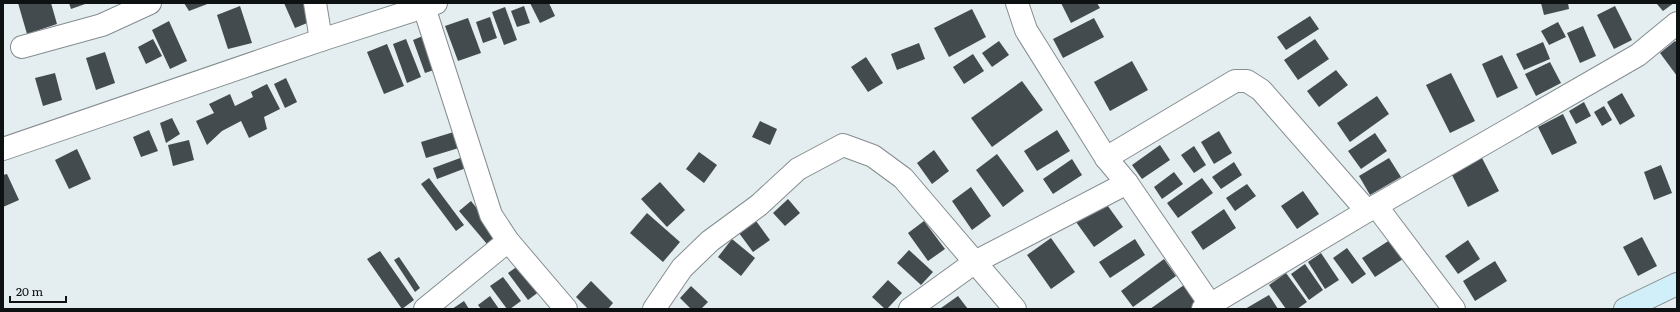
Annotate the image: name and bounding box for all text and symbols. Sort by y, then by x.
scale bar [10,278,66,304]
text: 20 m [16,282,43,300]

